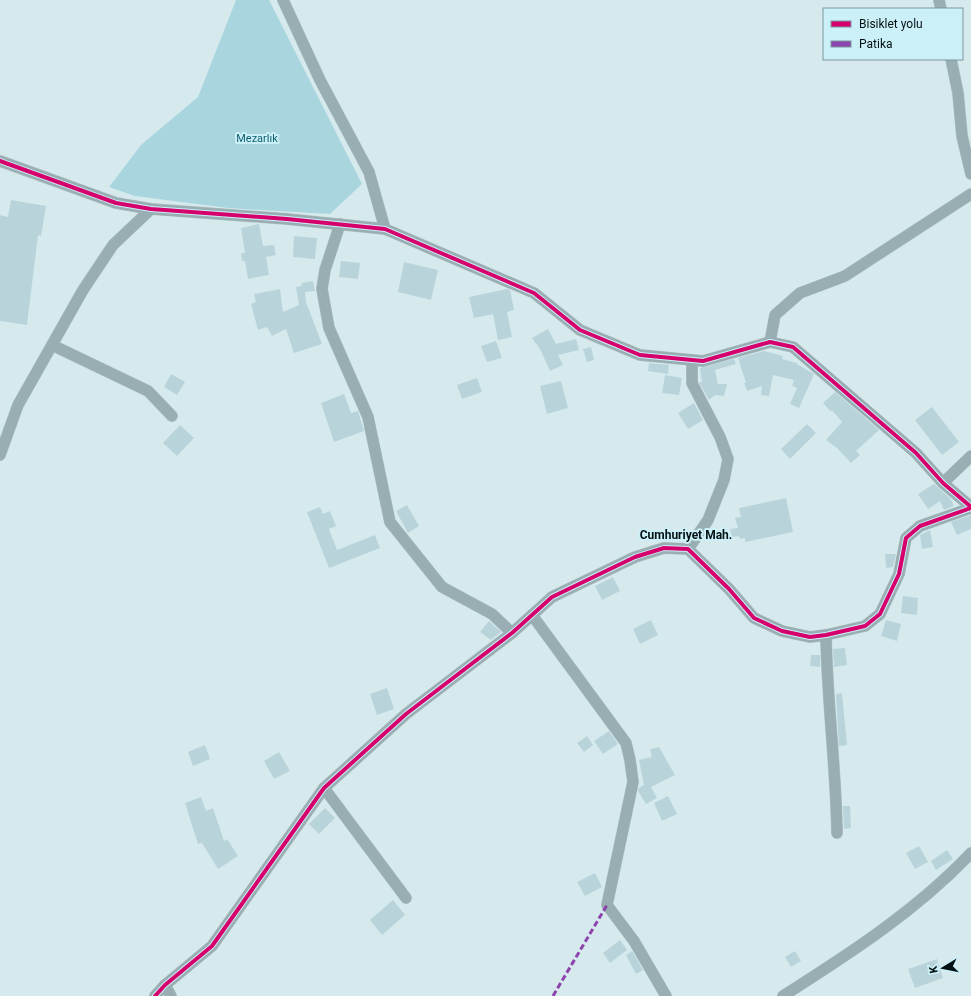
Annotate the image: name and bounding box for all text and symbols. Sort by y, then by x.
legend [823,8,963,60]
text: Bisiklet yolu [859,17,923,31]
text: Patika [859,37,893,51]
park label: Mezarlık [236,132,278,145]
district label: Cumhuriyet Mah. [640,528,732,542]
north arrow [923,948,963,988]
text: K [926,964,941,974]

